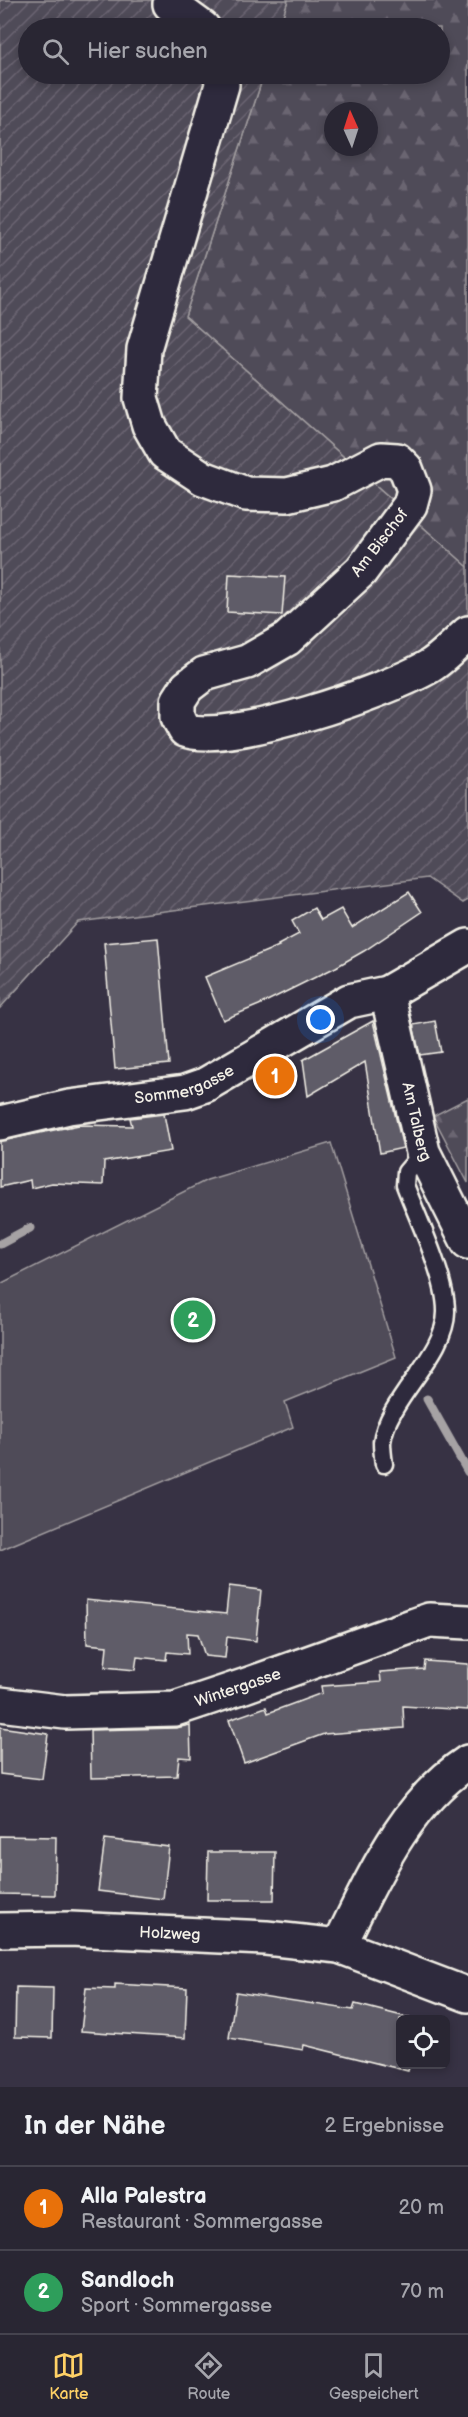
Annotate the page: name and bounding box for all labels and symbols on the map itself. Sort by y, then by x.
north arrow [324,102,378,156]
street label: Am Bischof [347,505,413,581]
your location [306,1005,335,1034]
pin: 1 [256,1054,294,1098]
street label: Sommergasse [133,1060,238,1108]
street label: Am Talberg [398,1080,436,1165]
pin: 2 [174,1298,212,1342]
street label: Wintergasse [193,1664,284,1711]
street label: Holzweg [139,1923,201,1944]

